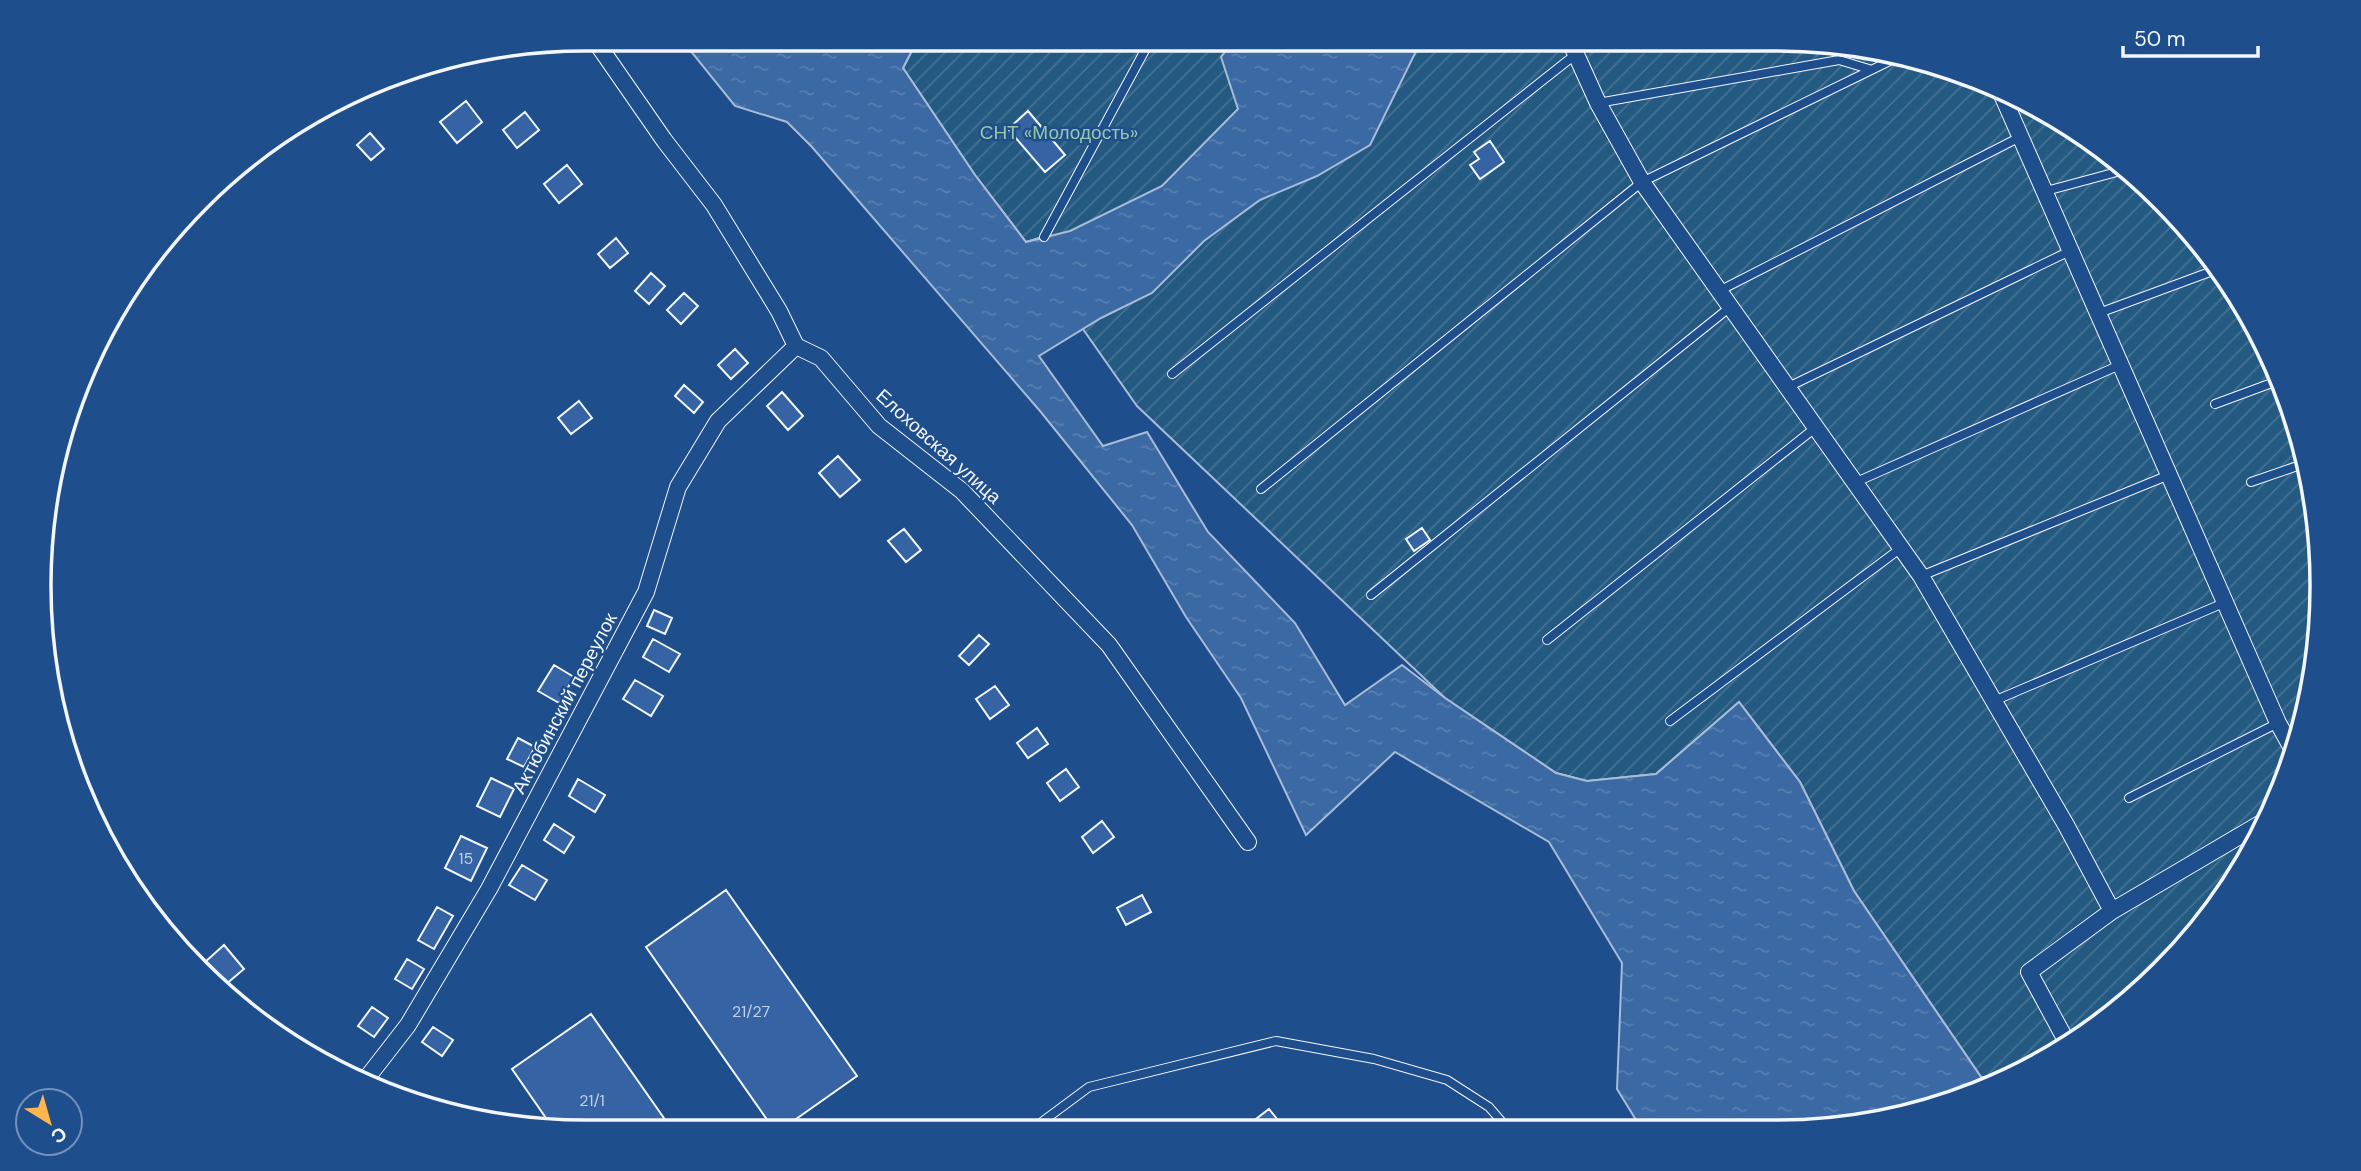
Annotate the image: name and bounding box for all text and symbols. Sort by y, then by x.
scale bar [2123,14,2258,58]
text: 50 m [2134,25,2185,53]
park label: СНТ «Молодость» [980,120,1138,145]
street label: Елоховская улица [871,383,1007,510]
street label: Актюбинский переулок [506,608,623,798]
house number: 15 [459,848,473,869]
house number: 21/27 [732,1001,770,1022]
north arrow [14,1087,84,1157]
house number: 21/1 [579,1090,605,1111]
text: С [46,1121,72,1149]

